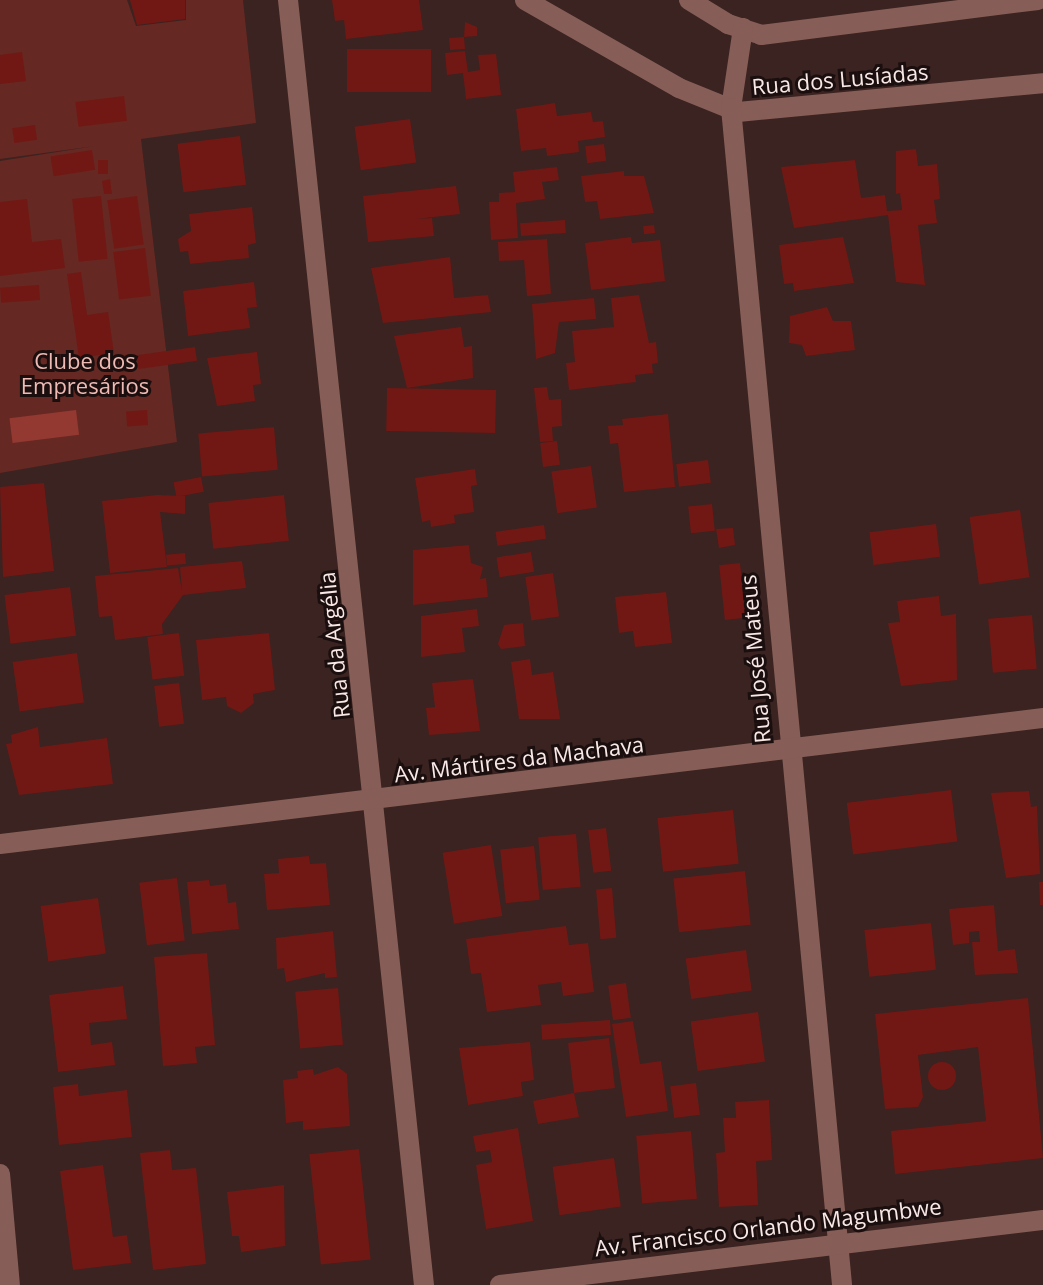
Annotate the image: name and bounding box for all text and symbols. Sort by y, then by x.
street label: Rua dos Lusíadas [751,58,929,100]
park label: Clube dos Empresários [21,347,149,398]
street label: Rua da Argélia [313,571,355,719]
street label: Rua José Mateus [734,574,776,744]
street label: Av. Mártires da Machava [393,731,645,787]
street label: Av. Francisco Orlando Magumbwe [593,1193,943,1261]

